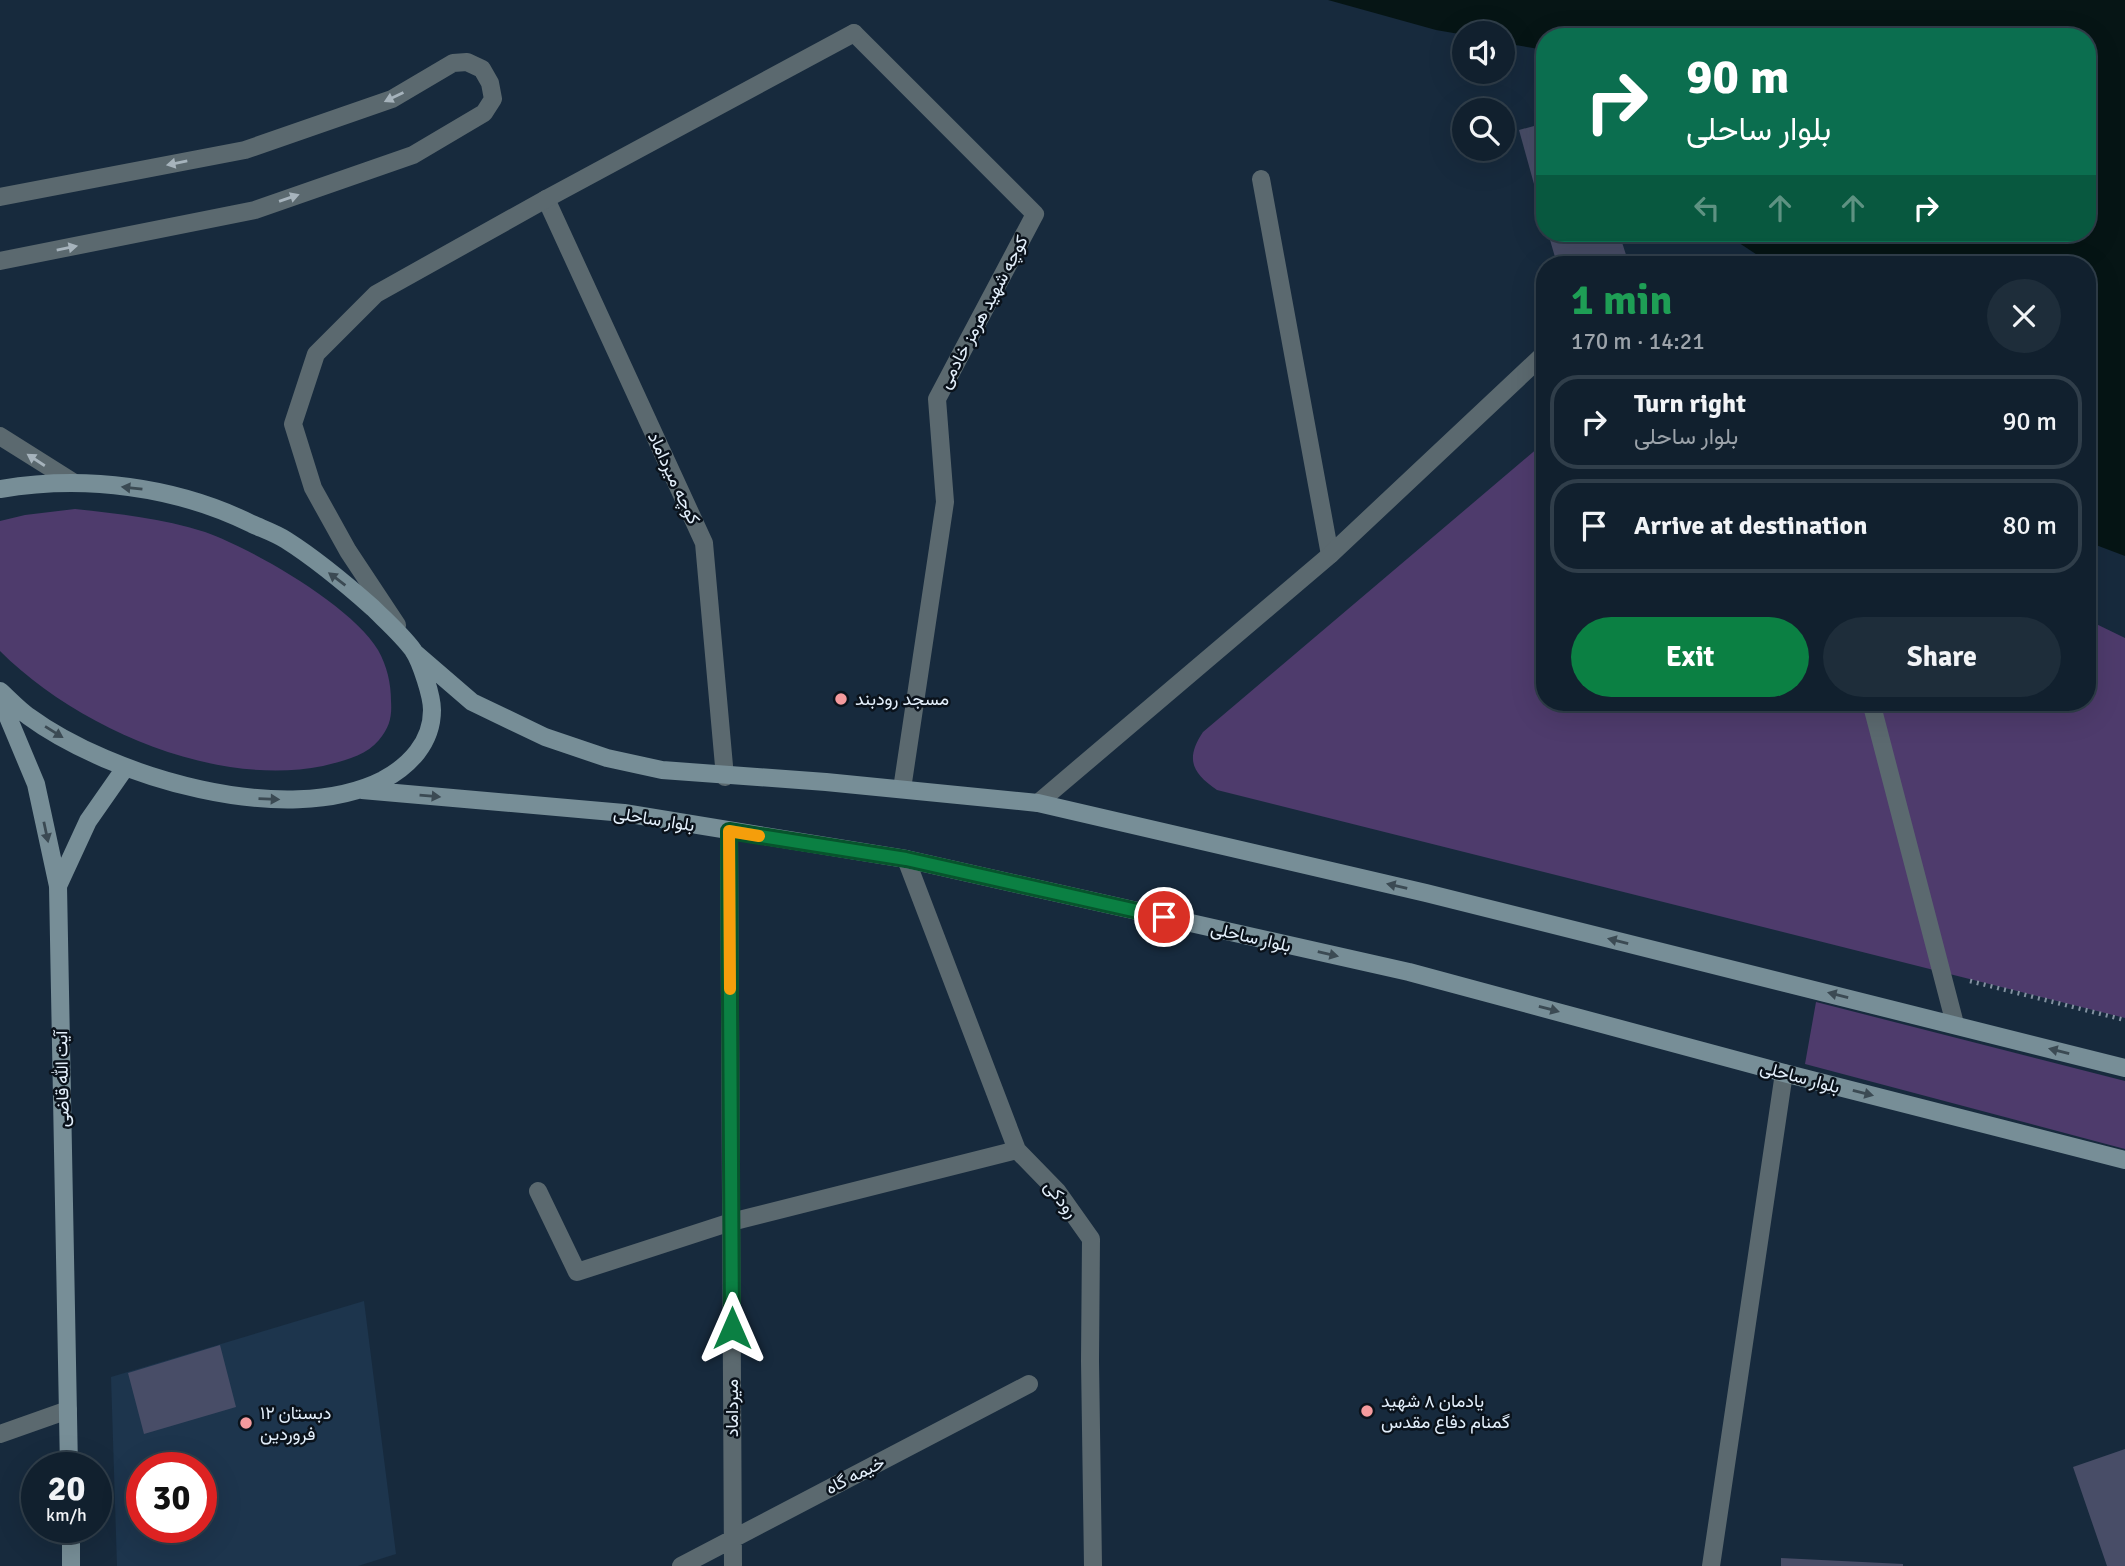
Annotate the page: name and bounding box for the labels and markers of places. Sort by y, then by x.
place label: مسجد رودبند [855,688,949,710]
marker: مسجد رودبند [833,691,849,707]
pin [1134,887,1194,947]
place label: یادمان ۸ شهید گمنام دفاع مقدس [1381,1390,1510,1434]
place label: دبستان ۱۲ فروردین [260,1402,332,1445]
marker: یادمان ۸ شهید گمنام دفاع مقدس [1359,1403,1375,1419]
marker: دبستان ۱۲ فروردین [238,1415,254,1431]

